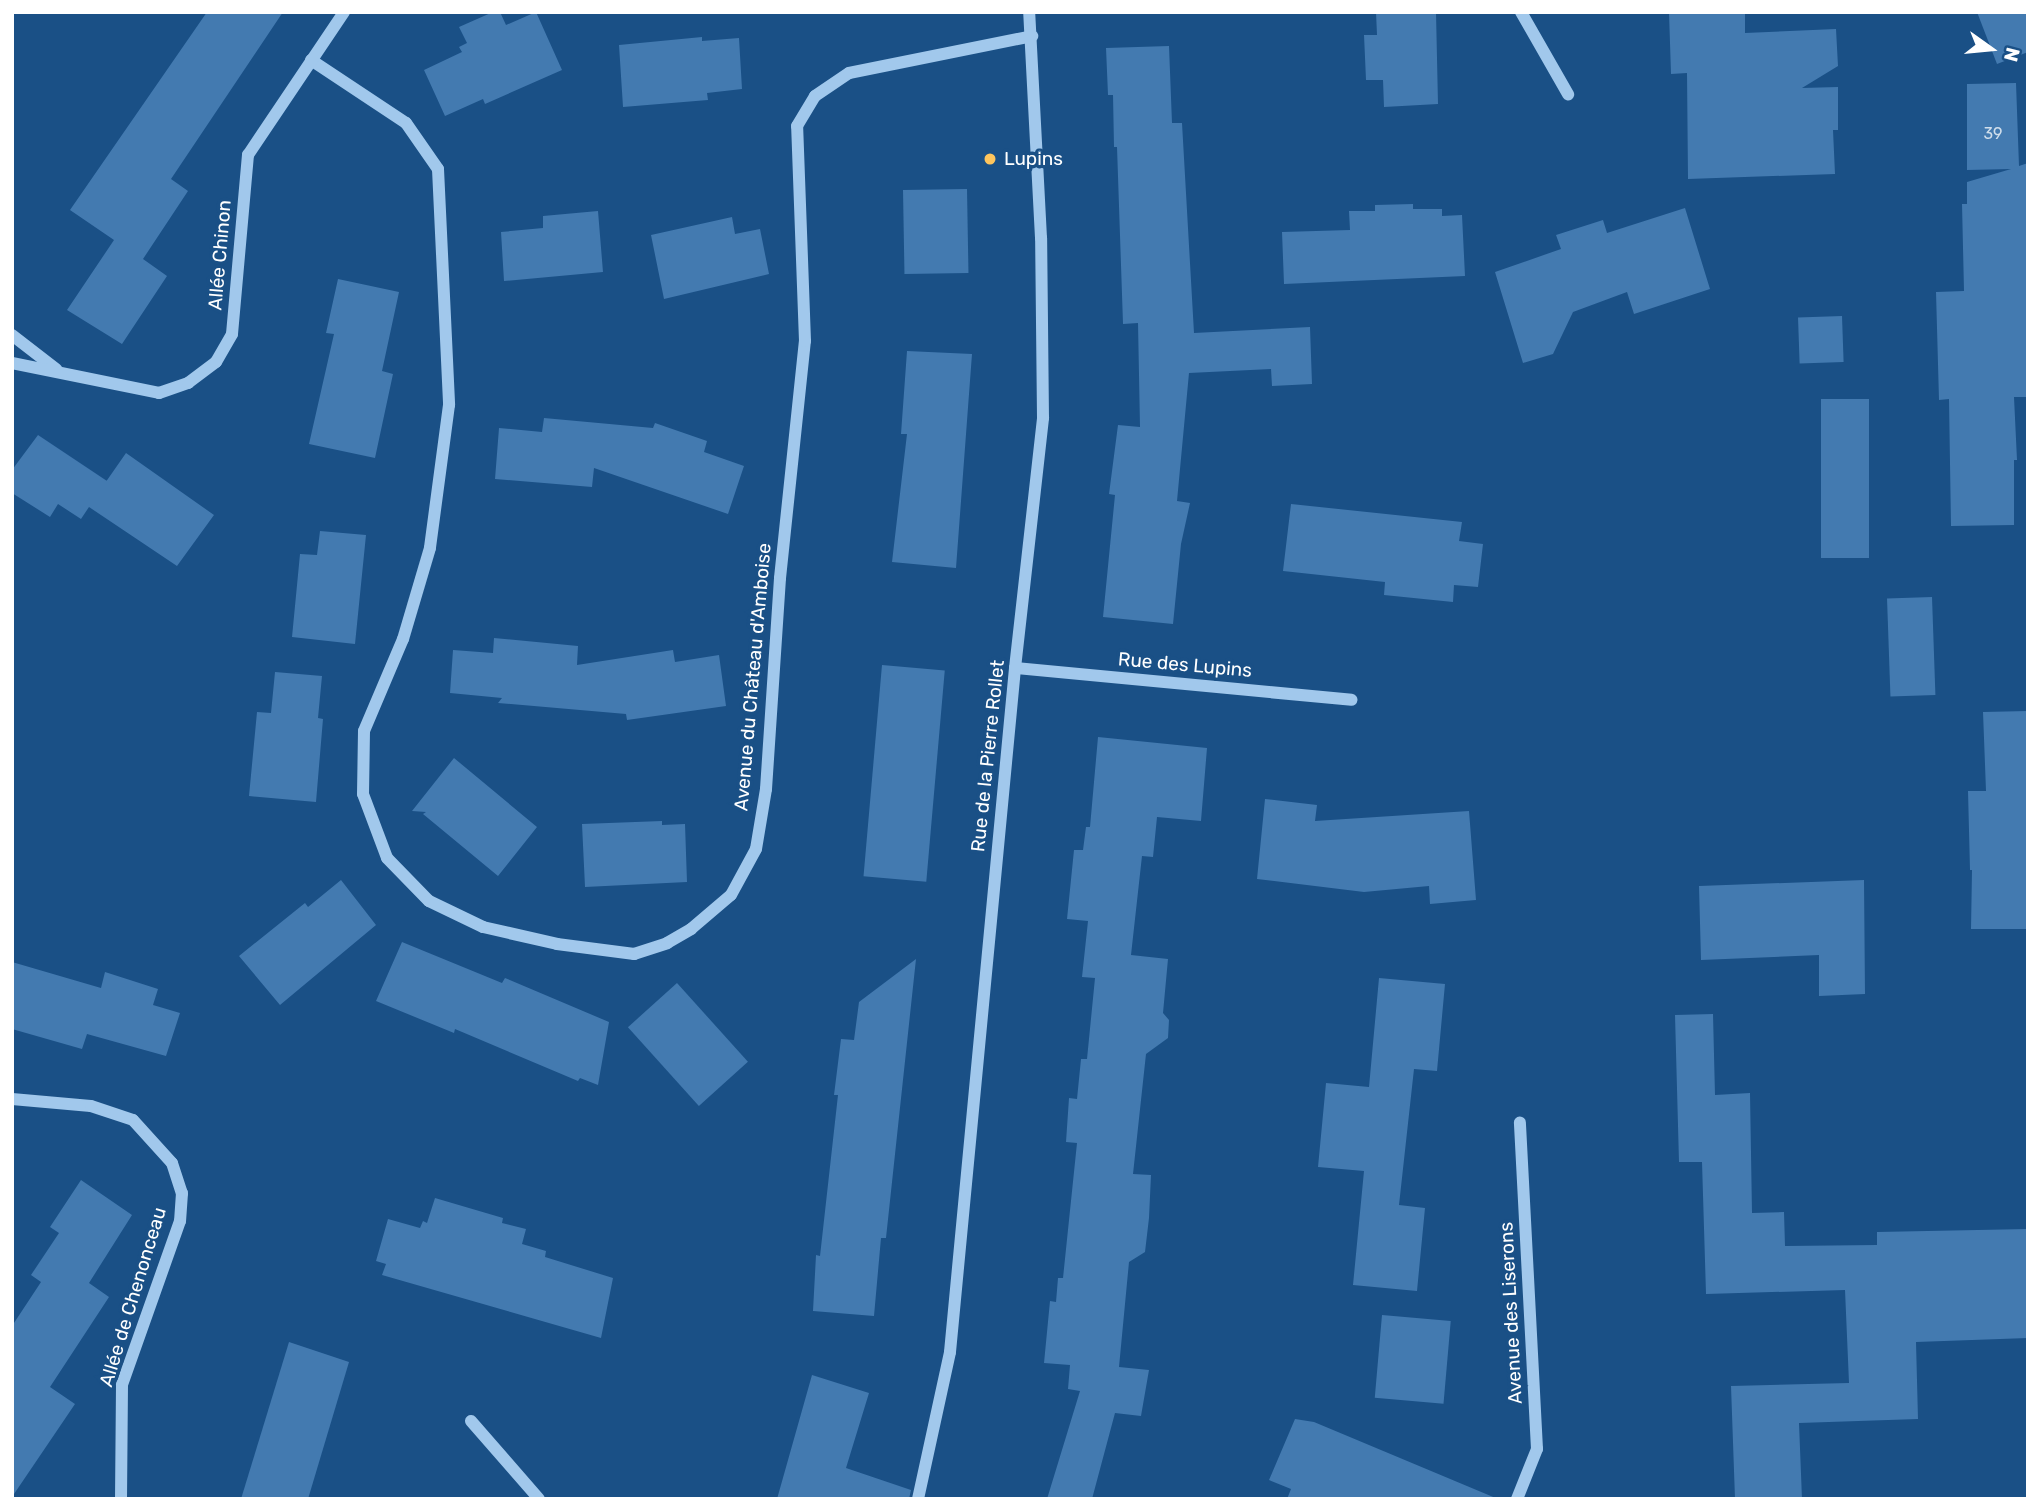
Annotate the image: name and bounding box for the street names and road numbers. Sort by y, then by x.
street label: Allée Chinon [204,199,236,311]
street label: Avenue du Château d'Amboise [730,542,776,812]
street label: Rue des Lupins [1117,648,1253,682]
street label: Rue de la Pierre Rollet [967,659,1009,853]
street label: Allée de Chenonceau [95,1205,171,1389]
street label: Avenue des Liserons [1495,1221,1527,1405]

